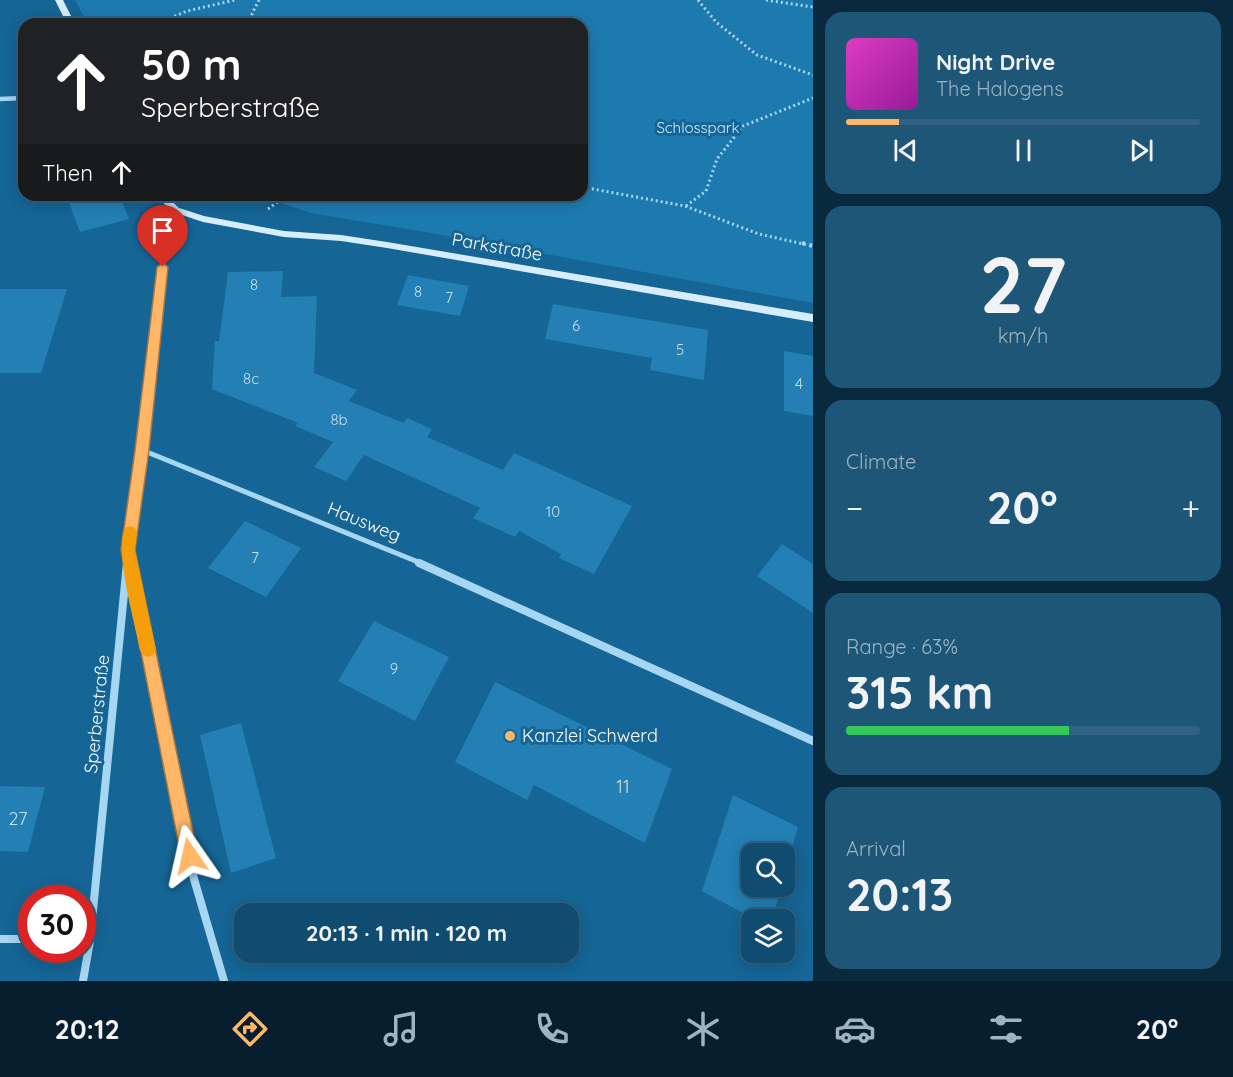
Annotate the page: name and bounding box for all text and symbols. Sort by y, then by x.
text: 50 m [141,38,241,91]
icon: ahead [42,42,120,120]
text: Night Drive [936,48,1055,76]
text: The Halogens [936,76,1064,101]
text: Sperberstraße [141,90,320,124]
park label: Schlosspark [656,118,740,137]
icon: previous [889,134,922,167]
icon: pause [1007,134,1040,167]
icon: next [1125,134,1158,167]
icon: ahead [105,156,138,189]
text: Then [42,159,93,187]
pin [137,205,188,267]
icon: arrive [146,214,179,247]
street label: Parkstraße [450,227,544,266]
text: 27 [979,235,1067,333]
house number: 8 [250,275,258,294]
house number: 8 [414,282,422,301]
house number: 7 [445,288,453,307]
house number: 6 [572,316,580,335]
text: km/h [998,323,1048,348]
house number: 5 [676,340,684,359]
house number: 8c [243,369,259,388]
house number: 4 [795,374,803,393]
house number: 8b [330,410,348,429]
text: Climate [846,449,916,474]
text: 20° [987,479,1058,535]
text: − [846,487,863,528]
text: + [1181,487,1200,528]
street label: Hausweg [324,496,404,547]
house number: 10 [546,502,560,521]
house number: 7 [251,548,259,567]
text: Range · 63% [846,634,958,659]
street label: Sperberstraße [79,653,114,775]
house number: 9 [390,659,398,678]
text: 315 km [846,664,993,720]
place label: Kanzlei Schwerd [522,724,658,747]
marker: Kanzlei Schwerd [503,729,517,743]
house number: 11 [616,775,630,798]
house number: 27 [9,807,27,830]
position arrow [158,824,222,888]
text: Arrival [846,836,906,861]
map controls [741,843,795,963]
button: search [741,843,795,897]
text: 20:13 [846,866,953,922]
speed limit sign: 30 [18,885,96,963]
button: layers [741,909,795,963]
text: 20:13 · 1 min · 120 m [306,919,507,947]
icon: directions [229,1008,271,1050]
icon: music [380,1008,422,1050]
icon: phone [531,1008,573,1050]
icon: climate [682,1008,724,1050]
icon: car [834,1008,876,1050]
icon: filters [985,1008,1027,1050]
text: 20:12 [55,1012,120,1046]
text: 20° [1136,1012,1178,1046]

